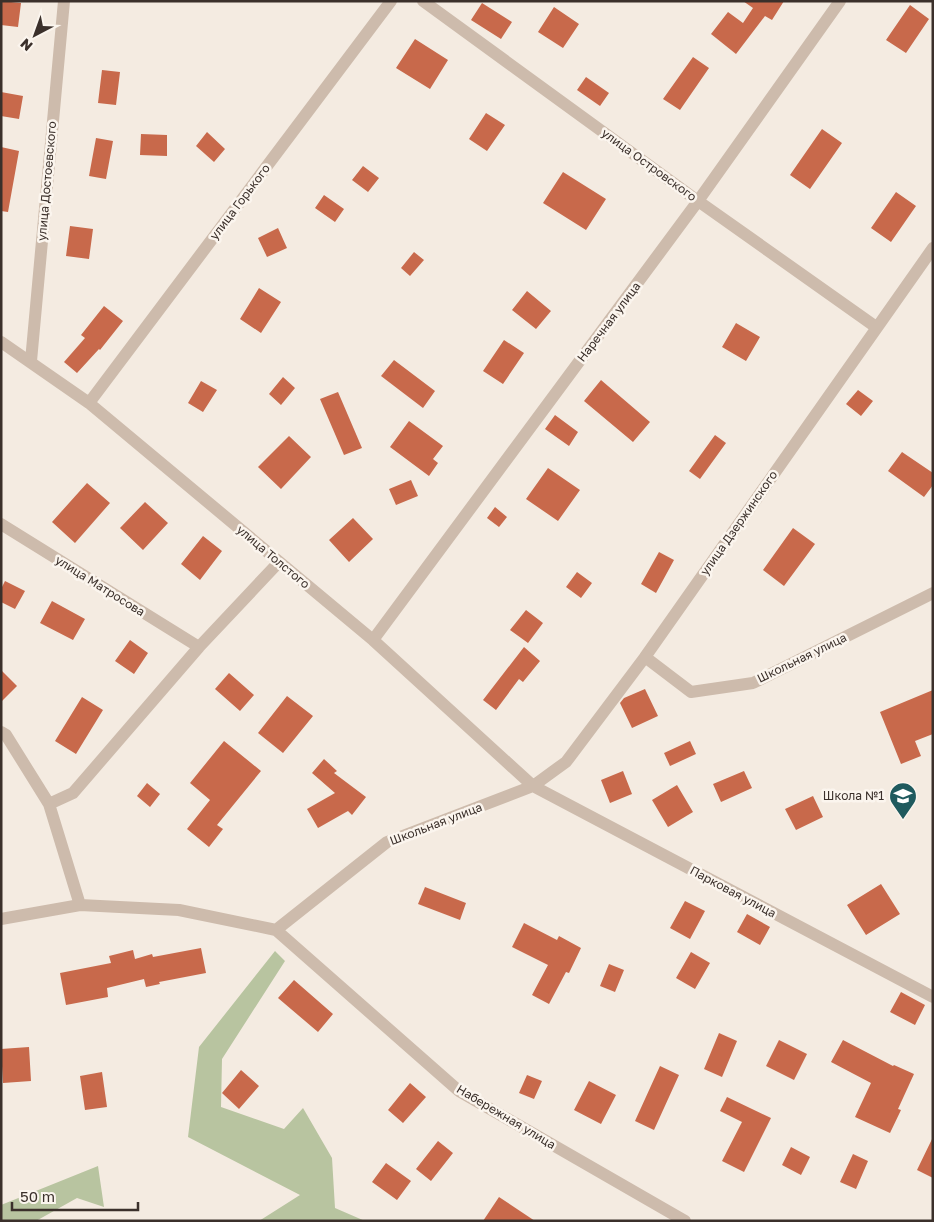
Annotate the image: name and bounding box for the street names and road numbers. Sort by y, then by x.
street label: улица Достоевского [34,120,59,242]
street label: улица Островского [599,125,700,204]
street label: улица Горького [206,161,273,243]
street label: Наречная улица [574,279,643,365]
street label: улица Дзержинского [697,467,780,578]
street label: улица Толстого [234,522,313,592]
street label: улица Матросова [53,552,148,619]
street label: Школьная улица [755,629,849,686]
street label: Школьная улица [387,799,484,848]
street label: Парковая улица [688,862,779,921]
street label: Набережная улица [454,1081,558,1152]

